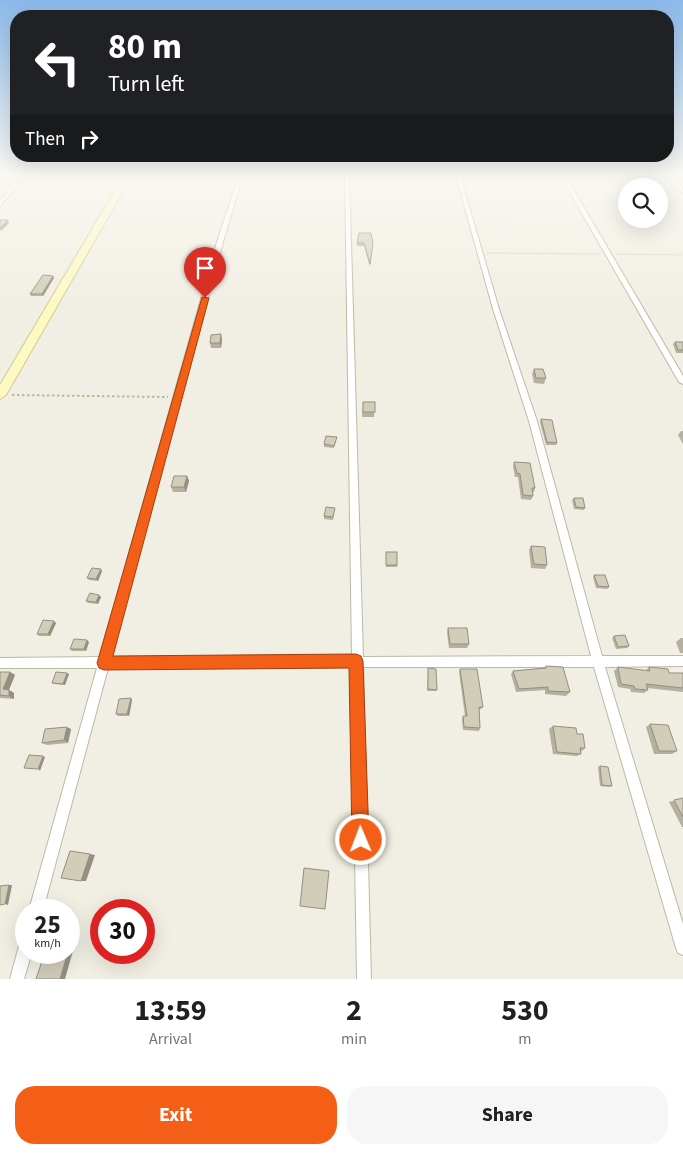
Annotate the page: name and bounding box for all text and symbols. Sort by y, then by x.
text: 80 m [108,22,182,72]
icon: left [25,30,90,95]
text: Turn left [108,68,184,100]
icon: right [75,125,103,153]
text: Then [25,126,65,153]
map controls [618,178,668,228]
button: search [618,178,668,228]
pin [184,247,226,298]
icon: arrive [191,254,219,282]
position arrow [334,813,386,865]
speed limit sign: 30 [90,899,155,964]
text: 25 [34,907,61,943]
text: km/h [34,935,61,952]
text: 13:59 [134,989,207,1032]
text: 2 [346,989,362,1032]
text: 530 [501,989,549,1032]
text: Arrival [149,1028,192,1050]
text: min [341,1028,367,1050]
text: m [518,1028,532,1050]
button: Exit [15,1086,337,1144]
button: Share [347,1086,668,1144]

